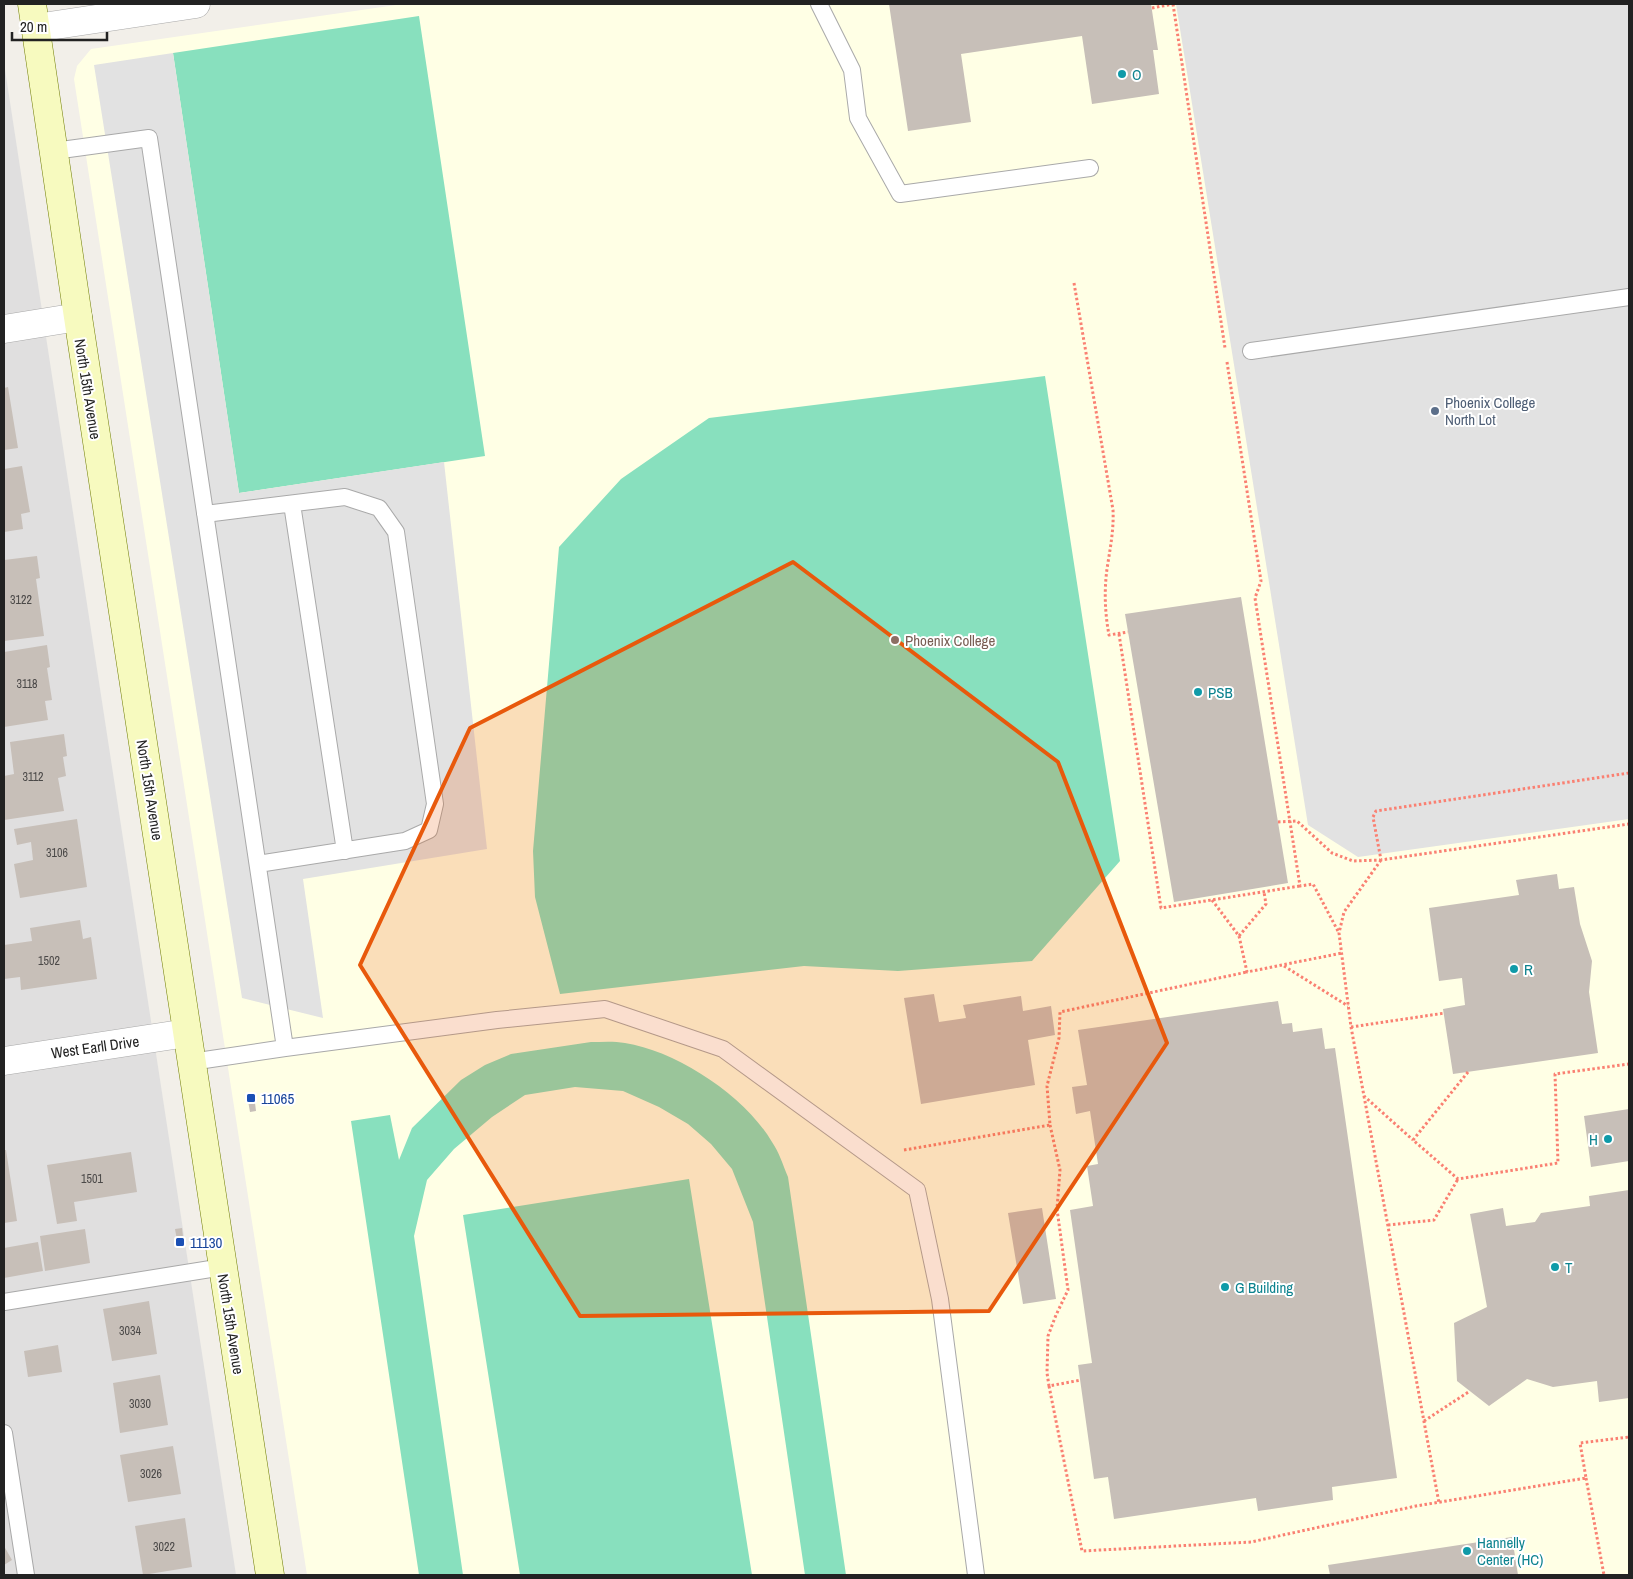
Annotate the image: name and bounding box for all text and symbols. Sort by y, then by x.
scale bar [12,10,108,42]
text: 20 m [20,16,47,37]
place label: O [1132,64,1142,85]
marker: O [1116,68,1128,80]
street label: North 15th Avenue [70,337,106,441]
place label: Phoenix College North Lot [1445,392,1535,430]
marker: Phoenix College North Lot [1429,405,1441,417]
house number: 3122 [10,592,32,608]
place label: Phoenix College [905,630,995,651]
marker: Phoenix College [889,634,901,646]
house number: 3118 [16,676,38,692]
place label: PSB [1208,682,1233,703]
marker: PSB [1192,686,1204,698]
street label: North 15th Avenue [132,738,168,842]
house number: 3112 [22,769,44,785]
house number: 3106 [46,845,68,861]
house number: 1502 [38,953,60,969]
place label: R [1524,959,1533,980]
marker: R [1508,963,1520,975]
street label: West Earll Drive [50,1030,141,1064]
place label: 11065 [261,1088,294,1109]
marker: 11065 [245,1092,257,1104]
place label: H [1589,1129,1598,1150]
marker: H [1602,1133,1614,1145]
house number: 1501 [81,1171,103,1187]
place label: 11130 [190,1232,223,1253]
marker: 11130 [174,1236,186,1248]
place label: T [1565,1257,1573,1278]
marker: T [1549,1261,1561,1273]
street label: North 15th Avenue [213,1272,249,1376]
place label: G Building [1235,1277,1293,1298]
marker: G Building [1219,1281,1231,1293]
house number: 3034 [119,1323,141,1339]
house number: 3030 [129,1396,151,1412]
house number: 3026 [140,1466,162,1482]
place label: Hannelly Center (HC) [1477,1532,1543,1570]
house number: 3022 [153,1539,175,1555]
marker: Hannelly Center (HC) [1461,1545,1473,1557]

